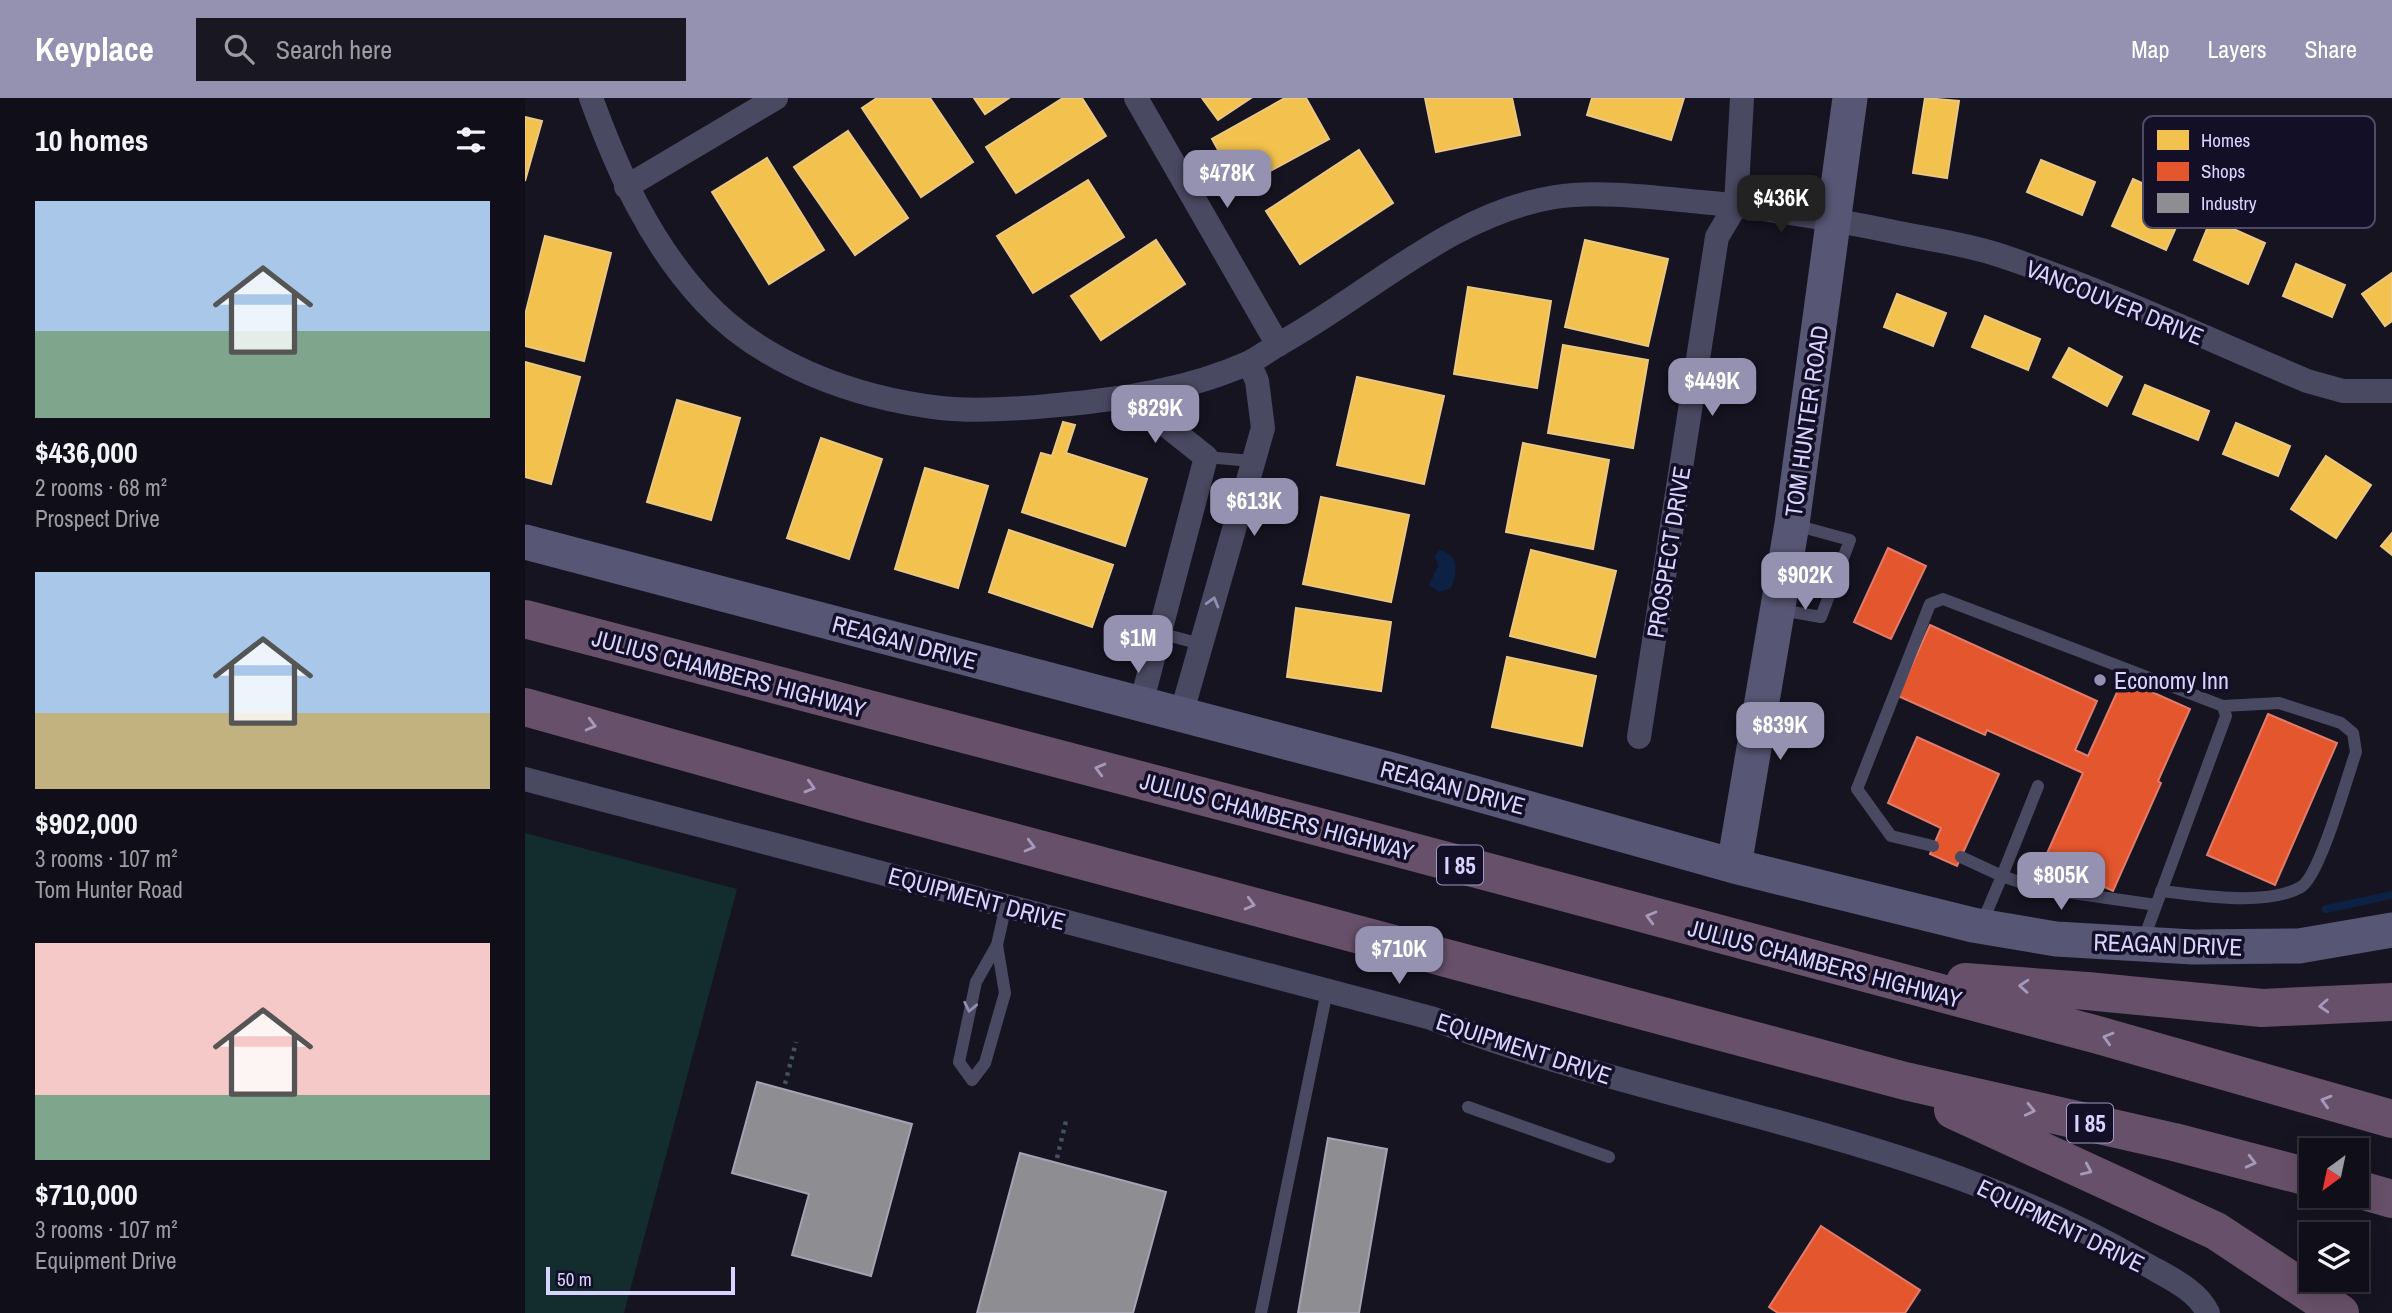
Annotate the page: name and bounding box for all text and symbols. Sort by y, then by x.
search box [196,18,686,81]
text: Keyplace [35,27,154,71]
icon: search [220,30,258,68]
text: Search here [276,32,392,67]
text: Map [2131,33,2169,65]
text: Layers [2207,33,2266,65]
text: Share [2304,33,2357,65]
legend [2143,116,2375,228]
text: 10 homes [35,120,149,160]
icon: filters [452,121,490,159]
text: Homes [2201,127,2251,153]
pin: $478K [1178,150,1276,210]
text: $478K [1199,157,1255,188]
text: Shops [2201,158,2245,184]
pin: $436K [1732,176,1830,235]
text: $436K [1753,182,1809,213]
text: Industry [2201,190,2257,216]
icon: home [200,247,326,373]
street label: VANCOUVER DRIVE [2021,252,2209,352]
street label: TOM HUNTER ROAD [1777,323,1835,519]
pin: $449K [1663,358,1761,418]
text: $449K [1684,365,1740,396]
pin: $829K [1106,386,1204,445]
text: $829K [1127,392,1183,423]
text: $436,000 [35,432,138,472]
street label: PROSPECT DRIVE [1639,464,1697,640]
text: 2 rooms · 68 m² [35,472,167,503]
pin: $613K [1205,478,1303,538]
text: $613K [1226,485,1282,516]
text: Prospect Drive [35,503,160,534]
pin: $902K [1756,552,1854,612]
text: $902K [1777,559,1833,590]
one-way arrow [1204,596,1219,608]
street label: REAGAN DRIVE [829,607,981,677]
pin: $1M [1104,616,1172,675]
icon: home [200,618,326,744]
street label: JULIUS CHAMBERS HIGHWAY [589,621,869,725]
text: $1M [1120,622,1156,653]
place label: Economy Inn [2114,664,2229,696]
marker: Economy Inn [2092,672,2108,688]
pin: $839K [1731,702,1829,762]
text: $839K [1752,709,1808,740]
one-way arrow [585,717,597,731]
street label: REAGAN DRIVE [1377,752,1529,822]
one-way arrow [1094,763,1106,777]
street label: JULIUS CHAMBERS HIGHWAY [1137,764,1417,868]
one-way arrow [804,778,816,793]
text: $902,000 [35,803,138,843]
one-way arrow [1023,838,1035,852]
text: 3 rooms · 107 m² [35,843,178,874]
road number: I 85 [1437,846,1483,884]
pin: $805K [2012,852,2110,912]
street label: EQUIPMENT DRIVE [885,859,1069,937]
text: $805K [2033,859,2089,890]
text: Tom Hunter Road [35,874,183,905]
one-way arrow [1243,896,1255,910]
one-way arrow [1645,910,1657,925]
street label: JULIUS CHAMBERS HIGHWAY [1685,911,1965,1015]
street label: REAGAN DRIVE [2093,925,2243,963]
pin: $710K [1350,926,1448,986]
text: $710K [1371,933,1427,964]
one-way arrow [2018,979,2029,994]
icon: home [200,989,326,1115]
one-way arrow [2318,998,2329,1013]
one-way arrow [964,1001,979,1013]
street label: EQUIPMENT DRIVE [1432,1005,1616,1091]
one-way arrow [2102,1032,2114,1047]
one-way arrow [2320,1095,2332,1109]
one-way arrow [2024,1102,2036,1116]
road number: I 85 [2067,1104,2113,1142]
north arrow [2299,1138,2369,1208]
map controls [2299,1138,2369,1292]
one-way arrow [2245,1154,2257,1168]
one-way arrow [2080,1162,2092,1176]
street label: EQUIPMENT DRIVE [1972,1171,2150,1279]
text: $710,000 [35,1174,138,1214]
text: 3 rooms · 107 m² [35,1214,178,1245]
button: layers [2299,1222,2369,1292]
text: Equipment Drive [35,1245,177,1276]
scale bar [546,1264,735,1296]
text: 50 m [557,1266,592,1292]

